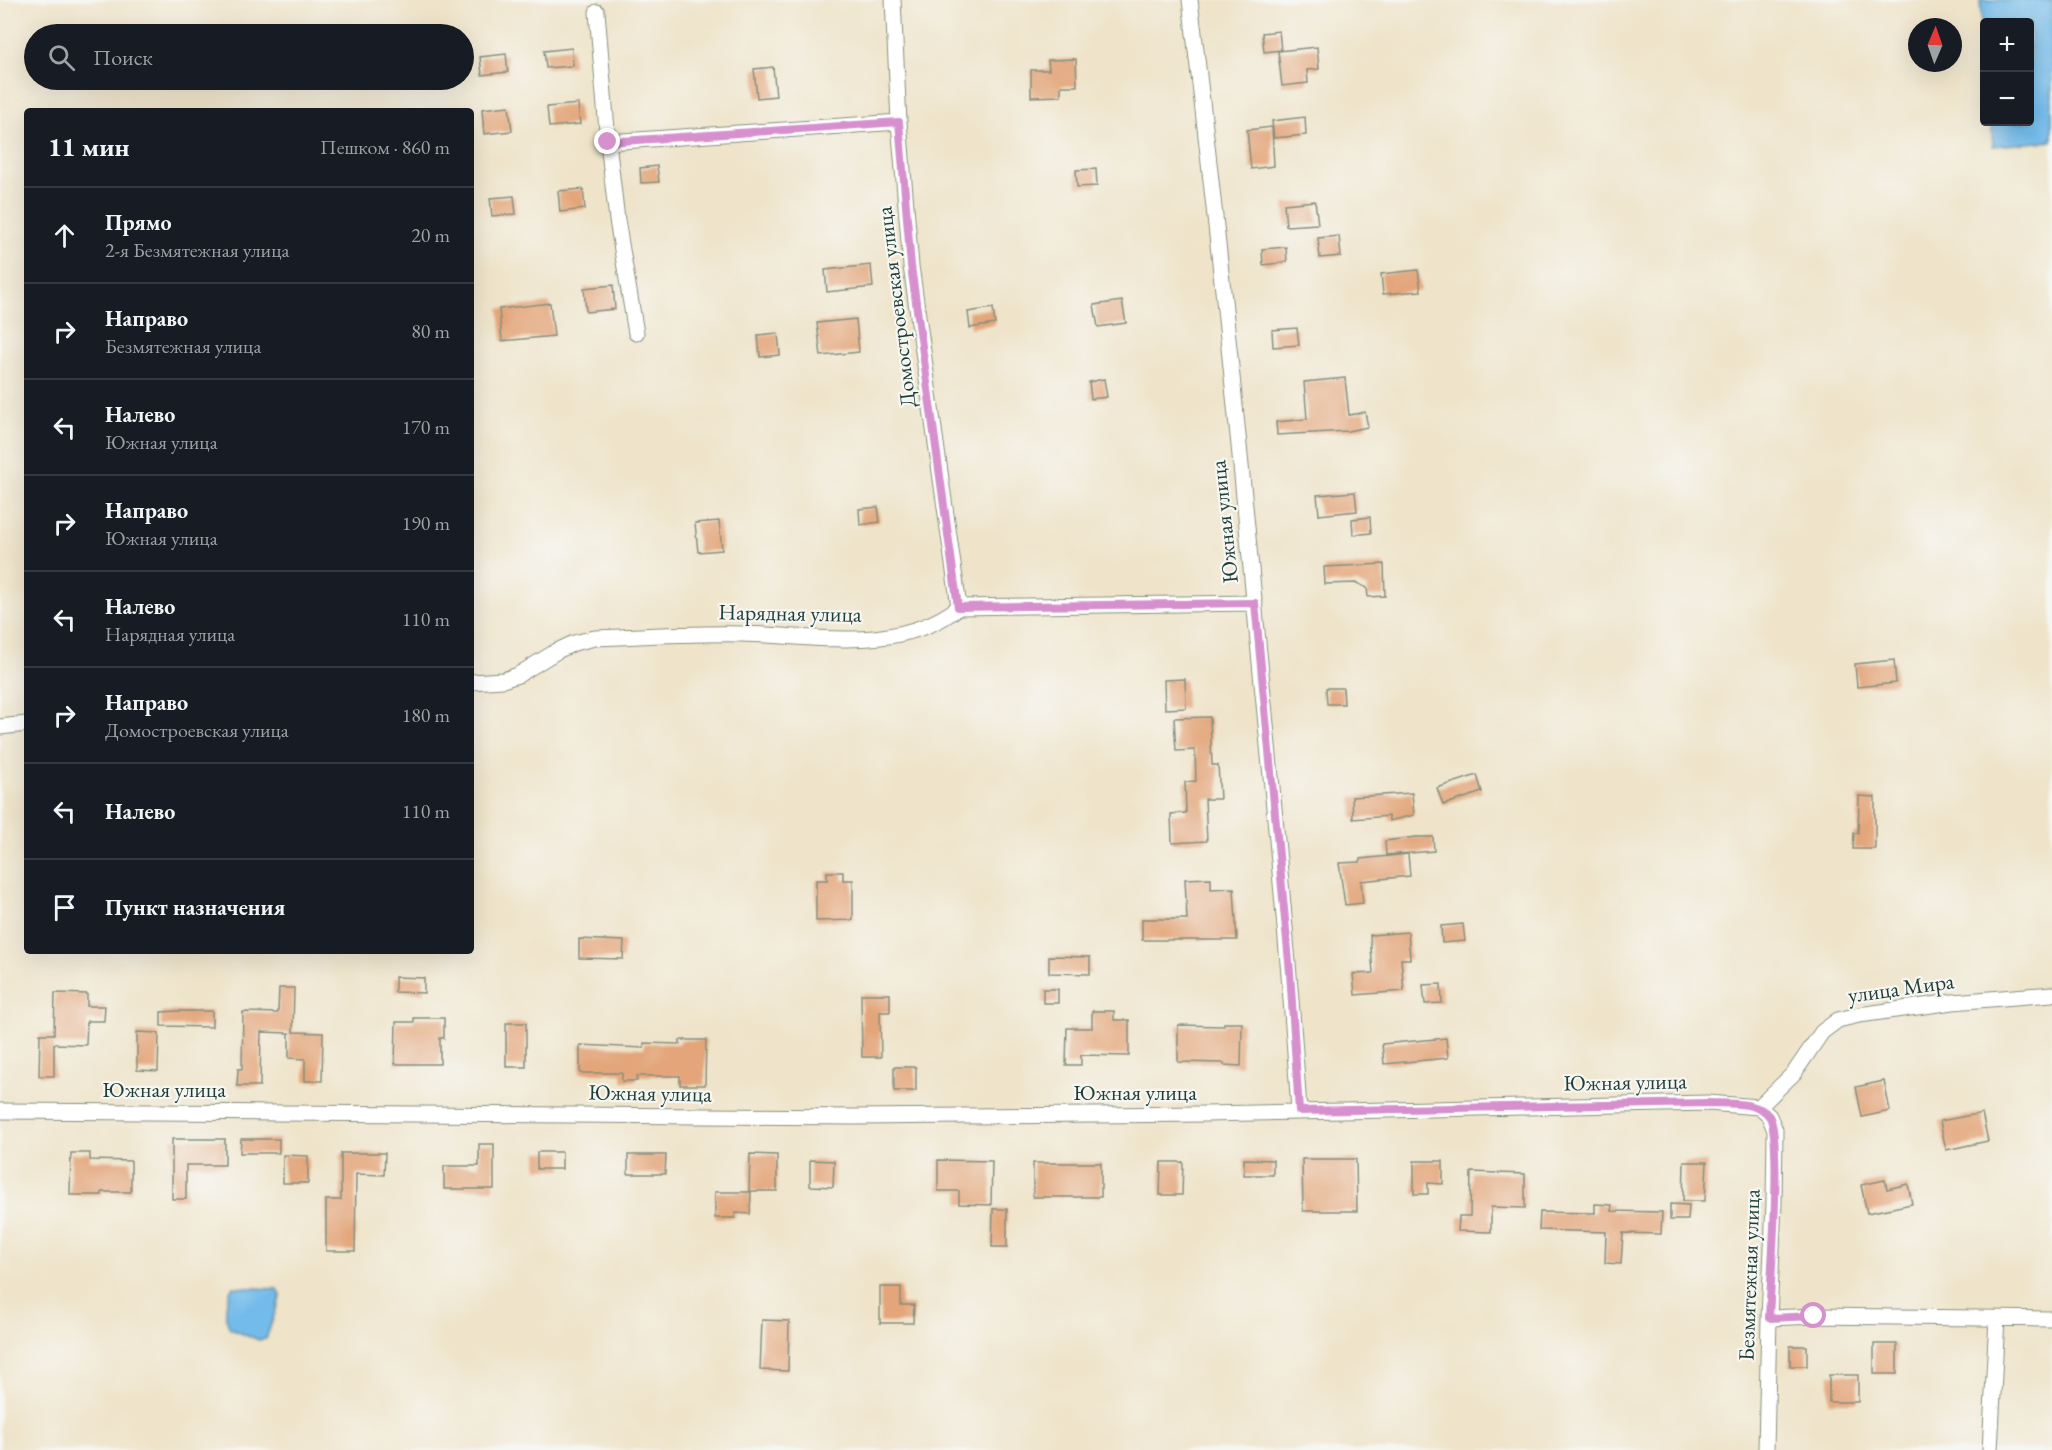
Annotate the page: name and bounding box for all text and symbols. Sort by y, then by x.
north arrow [1908,18,1962,72]
map controls [1980,18,2034,126]
button: + [1980,18,2034,72]
search box [24,24,474,90]
icon: search [45,41,78,74]
text: Поиск [93,43,153,72]
button: − [1980,72,2034,126]
route end [594,128,620,154]
text: 11 мин [48,130,129,164]
text: Пешком · 860 m [320,134,450,160]
street label: Домостроевская улица [869,205,923,409]
text: Прямо [105,208,172,237]
icon: ahead [48,219,81,252]
text: 20 m [411,222,450,248]
text: 2-я Безмятежная улица [105,237,289,263]
text: Направо [105,304,188,333]
icon: right [48,315,81,348]
text: 80 m [411,318,450,344]
text: Безмятежная улица [105,333,261,359]
text: Налево [105,400,175,429]
icon: left [48,411,81,444]
text: 170 m [402,414,450,440]
text: Южная улица [105,429,218,455]
street label: Южная улица [1203,459,1245,585]
text: Направо [105,496,188,525]
icon: right [48,507,81,540]
text: 190 m [402,510,450,536]
text: Южная улица [105,525,218,551]
text: Налево [105,592,175,621]
street label: Нарядная улица [718,597,862,629]
icon: left [48,603,81,636]
text: 110 m [402,606,450,632]
text: Нарядная улица [105,621,235,647]
text: Направо [105,688,188,717]
icon: right [48,699,81,732]
text: 180 m [402,702,450,728]
text: Домостроевская улица [105,717,289,743]
icon: left [48,795,81,828]
text: Налево [105,797,175,826]
text: 110 m [402,798,450,824]
icon: arrive [48,891,81,924]
text: Пункт назначения [105,893,285,922]
street label: улица Мира [1846,966,1956,1010]
street label: Южная улица [1563,1066,1687,1098]
street label: Южная улица [102,1075,226,1104]
street label: Южная улица [588,1077,712,1109]
street label: Южная улица [1073,1078,1197,1107]
street label: Безмятежная улица [1732,1188,1767,1361]
route start [1800,1302,1826,1328]

